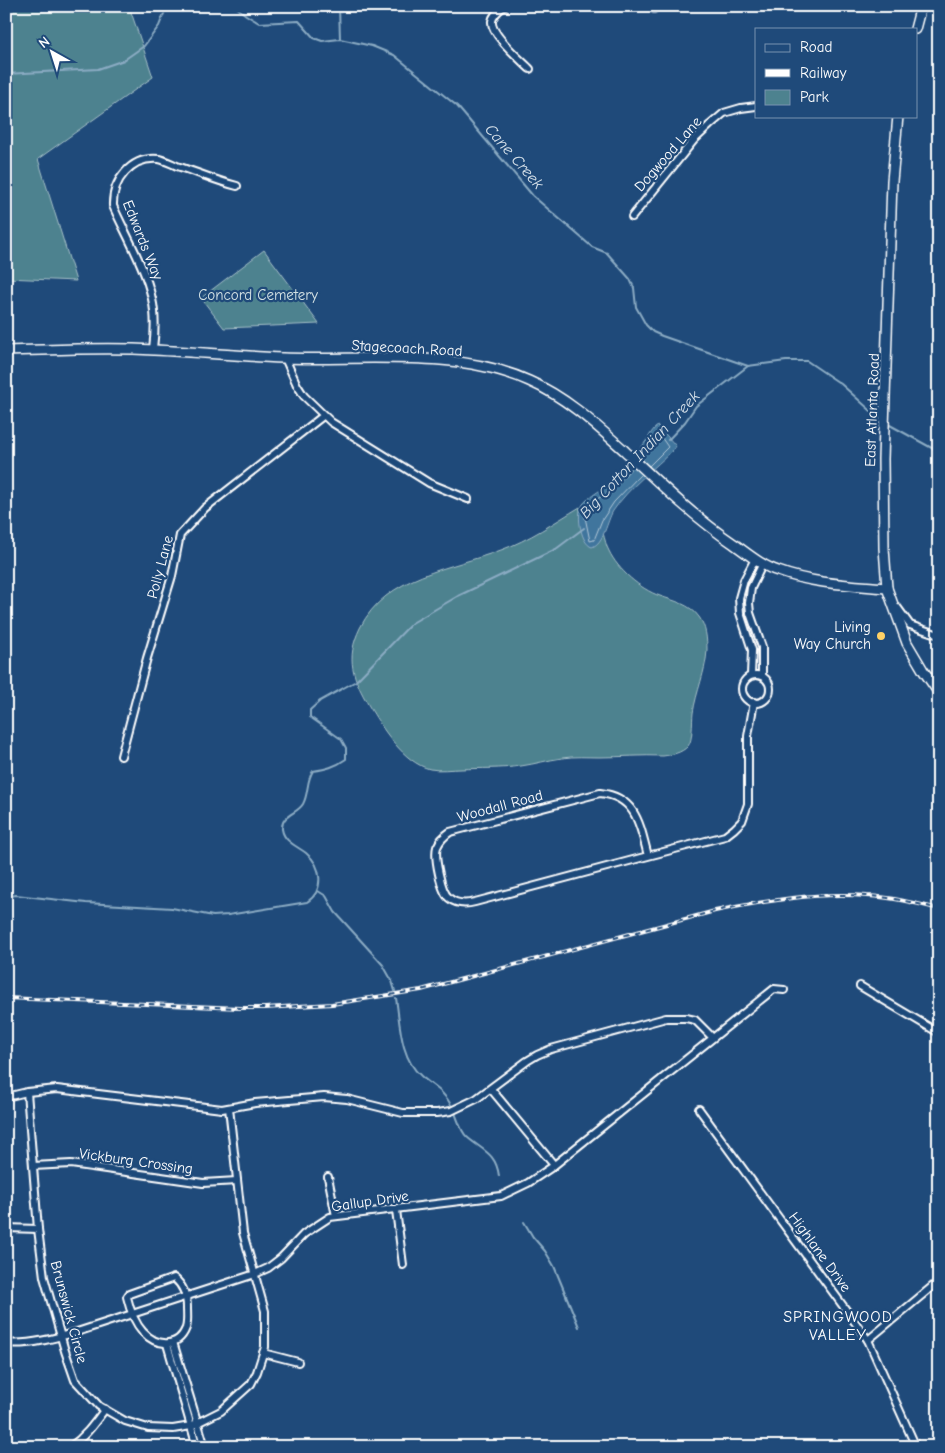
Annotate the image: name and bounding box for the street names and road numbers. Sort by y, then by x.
street label: Dogwood Lane [630,112,706,195]
street label: Edwards Way [119,197,167,283]
street label: Stagecoach Road [351,336,463,360]
street label: East Atlanta Road [861,353,883,467]
street label: Polly Lane [143,533,177,601]
street label: Woodall Road [455,786,545,826]
street label: Vickburg Crossing [78,1144,194,1178]
street label: Gallup Drive [330,1187,410,1215]
street label: Highlane Drive [785,1209,855,1296]
street label: Brunswick Circle [47,1259,91,1366]

